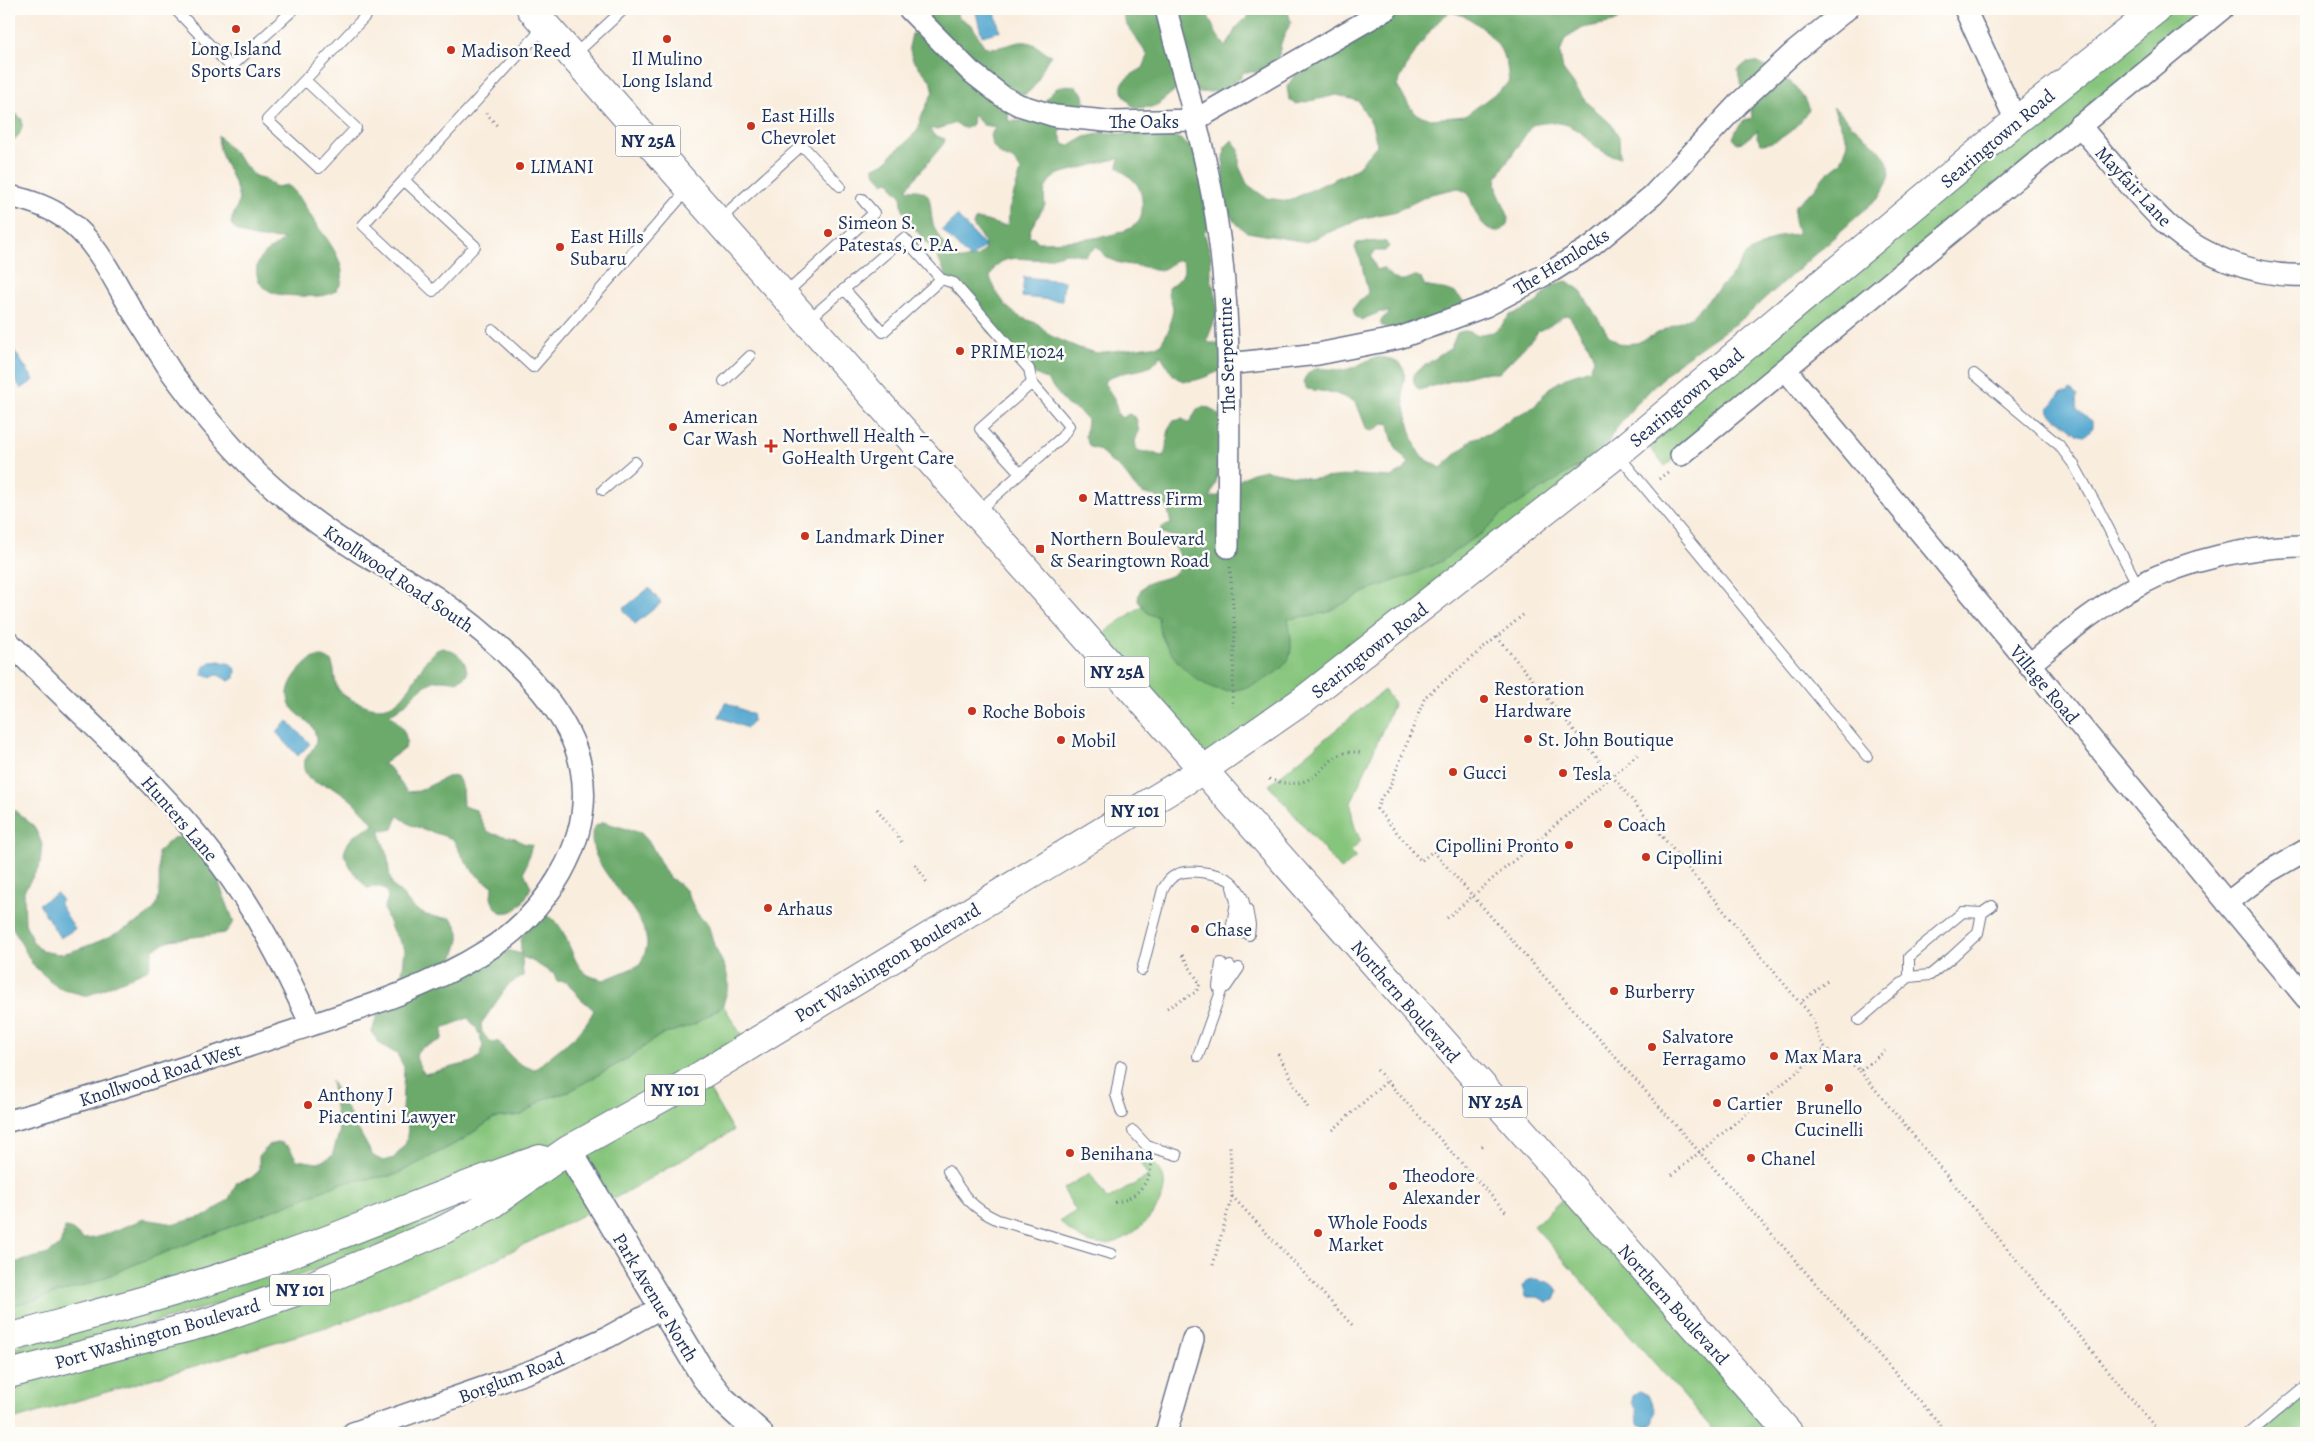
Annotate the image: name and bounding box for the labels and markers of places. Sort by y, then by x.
marker: Long Island Sports Cars [230,23,242,35]
marker: Il Mulino Long Island [661,33,673,45]
place label: Long Island Sports Cars [190,36,282,84]
place label: Madison Reed [461,38,572,64]
marker: Madison Reed [445,44,457,56]
place label: Il Mulino Long Island [621,46,713,94]
place label: East Hills Chevrolet [761,103,836,151]
marker: East Hills Chevrolet [745,120,757,132]
place label: LIMANI [530,154,594,180]
marker: LIMANI [514,160,526,172]
place label: Simeon S. Patestas, C.P.A. [838,210,959,258]
place label: East Hills Subaru [570,224,644,272]
marker: Simeon S. Patestas, C.P.A. [822,227,834,239]
marker: East Hills Subaru [554,241,566,253]
place label: PRIME 1024 [970,339,1065,365]
marker: PRIME 1024 [954,345,966,357]
place label: American Car Wash [682,404,758,452]
marker: American Car Wash [667,421,679,433]
place label: Northwell Health – GoHealth Urgent Care [782,423,954,471]
marker: Northwell Health – GoHealth Urgent Care [764,439,778,453]
place label: Mattress Firm [1093,486,1203,512]
marker: Mattress Firm [1077,492,1089,504]
place label: Landmark Diner [815,524,944,550]
place label: Northern Boulevard & Searingtown Road [1050,526,1210,574]
marker: Landmark Diner [799,530,811,542]
marker: Northern Boulevard & Searingtown Road [1034,543,1046,555]
place label: Restoration Hardware [1494,676,1584,724]
marker: Restoration Hardware [1478,693,1490,705]
place label: Roche Bobois [982,699,1086,725]
marker: Roche Bobois [966,705,978,717]
place label: St. John Boutique [1538,727,1674,753]
place label: Mobil [1071,728,1116,754]
marker: St. John Boutique [1522,733,1534,745]
marker: Mobil [1055,734,1067,746]
place label: Gucci [1463,760,1507,786]
place label: Tesla [1573,761,1612,787]
marker: Gucci [1447,766,1459,778]
marker: Tesla [1557,767,1569,779]
place label: Coach [1618,812,1666,838]
marker: Coach [1602,818,1614,830]
place label: Cipollini Pronto [1435,833,1559,859]
marker: Cipollini Pronto [1563,839,1575,851]
place label: Cipollini [1656,845,1723,871]
marker: Cipollini [1640,851,1652,863]
place label: Arhaus [777,896,833,922]
marker: Arhaus [762,902,774,914]
place label: Chase [1205,917,1252,943]
marker: Chase [1189,923,1201,935]
place label: Burberry [1624,979,1695,1005]
marker: Burberry [1608,985,1620,997]
place label: Salvatore Ferragamo [1662,1024,1746,1072]
marker: Salvatore Ferragamo [1646,1041,1658,1053]
place label: Max Mara [1784,1044,1862,1070]
marker: Max Mara [1768,1050,1780,1062]
place label: Anthony J Piacentini Lawyer [317,1082,456,1130]
marker: Brunello Cucinelli [1823,1082,1835,1094]
place label: Cartier [1727,1091,1782,1117]
place label: Brunello Cucinelli [1794,1095,1864,1143]
marker: Cartier [1711,1097,1723,1109]
marker: Anthony J Piacentini Lawyer [302,1099,314,1111]
place label: Benihana [1080,1141,1154,1167]
place label: Chanel [1761,1146,1816,1172]
marker: Benihana [1064,1147,1076,1159]
marker: Chanel [1745,1152,1757,1164]
place label: Theodore Alexander [1402,1163,1480,1211]
marker: Theodore Alexander [1387,1180,1399,1192]
place label: Whole Foods Market [1327,1210,1428,1258]
marker: Whole Foods Market [1312,1227,1324,1239]

